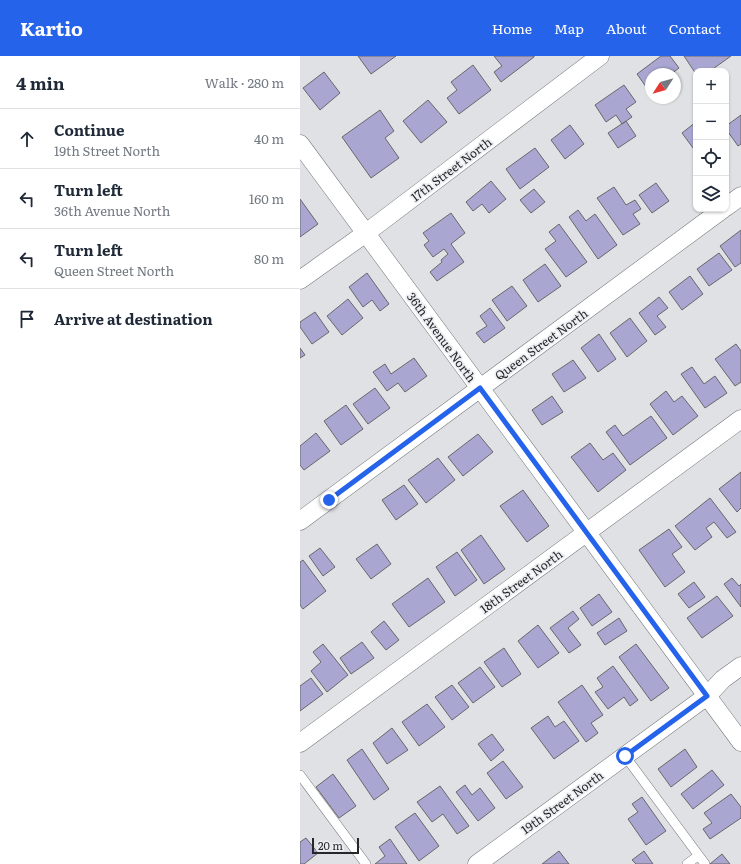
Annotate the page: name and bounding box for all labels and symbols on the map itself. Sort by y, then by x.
north arrow [645,68,681,104]
street label: 17th Street North [407,132,495,205]
street label: 36th Avenue North [403,288,481,386]
street label: Queen Street North [491,304,591,384]
route end [320,491,338,509]
street label: 18th Street North [476,545,566,617]
route start [616,747,634,765]
street label: 19th Street North [517,766,607,838]
scale bar [312,836,359,855]

